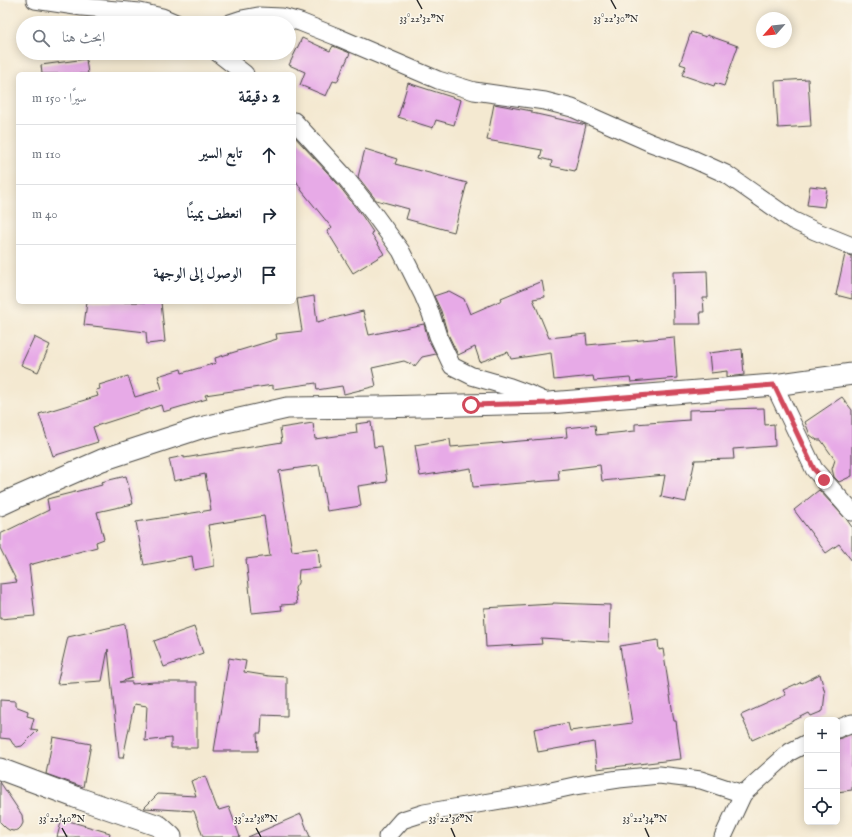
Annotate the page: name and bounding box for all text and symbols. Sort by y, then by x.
north arrow [756,12,792,48]
text: 33°22'32"N [400,13,445,26]
text: 33°22'30"N [593,13,639,26]
search box [16,16,296,60]
icon: search [30,27,52,49]
text: ابحث هنا [62,28,105,47]
text: 2 دقيقة [239,87,280,108]
text: سيرًا · 150 m [32,90,87,107]
text: تابع السير [200,144,242,163]
icon: ahead [258,144,280,166]
text: 110 m [32,146,61,163]
text: انعطف يمينًا [186,204,242,223]
icon: right [258,204,280,226]
text: 40 m [32,206,58,223]
text: الوصول إلى الوجهة [153,264,242,283]
icon: arrive [258,264,280,286]
route start [462,396,480,414]
route end [815,471,833,489]
map controls [804,717,840,825]
button: + [804,717,840,753]
button: − [804,753,840,789]
button: locate [804,789,840,825]
text: 33°22'40"N [39,813,85,826]
text: 33°22'38"N [234,813,278,826]
text: 33°22'36"N [429,813,474,826]
text: 33°22'34"N [622,813,668,826]

